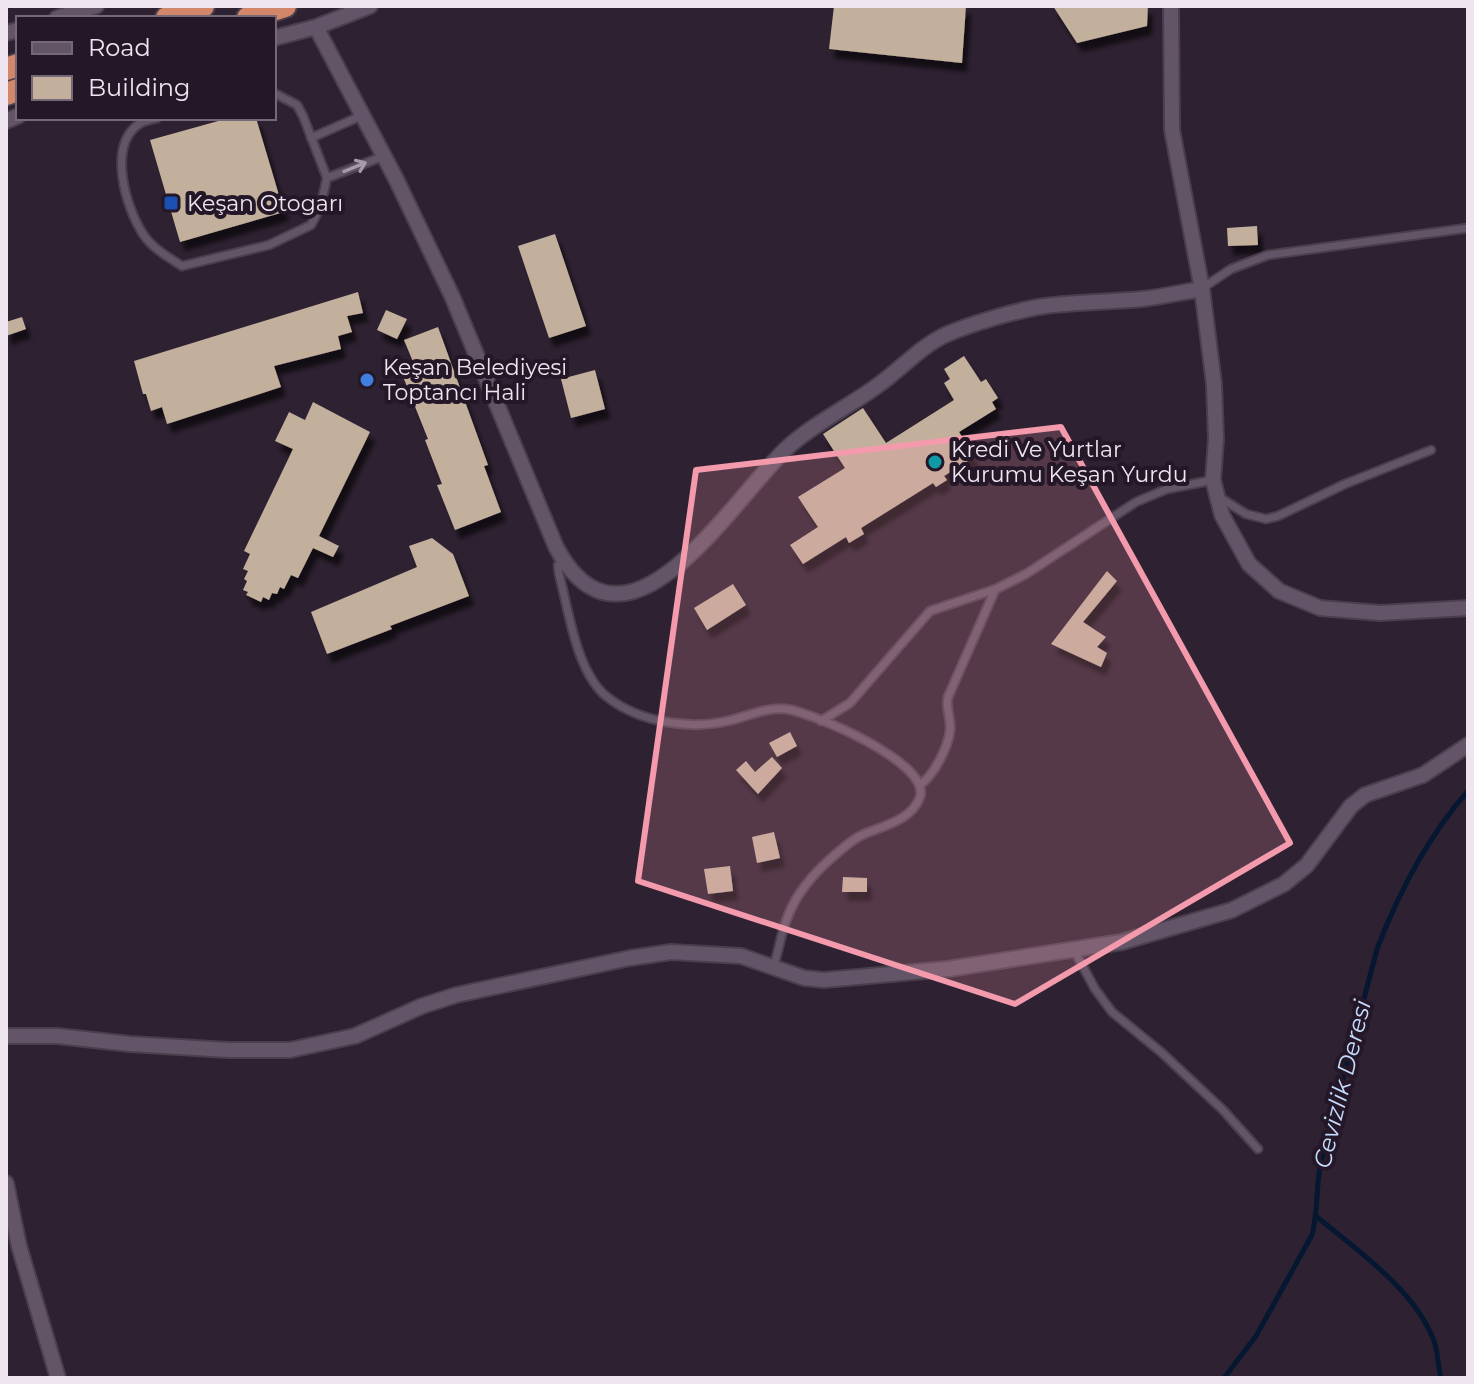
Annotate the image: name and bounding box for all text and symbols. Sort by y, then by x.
legend [16,16,276,120]
text: Road [88,33,151,62]
text: Building [88,73,191,102]
one-way arrow [342,159,367,174]
place label: Keşan Otogarı [187,190,343,217]
marker: Keşan Otogarı [162,194,180,212]
place label: Keşan Belediyesi Toptancı Hali [383,354,567,406]
marker: Keşan Belediyesi Toptancı Hali [358,371,376,389]
place label: Kredi Ve Yurtlar Kurumu Keşan Yurdu [951,436,1188,488]
marker: Kredi Ve Yurtlar Kurumu Keşan Yurdu [926,453,944,471]
water label: Cevizlik Deresi [1307,996,1377,1171]

